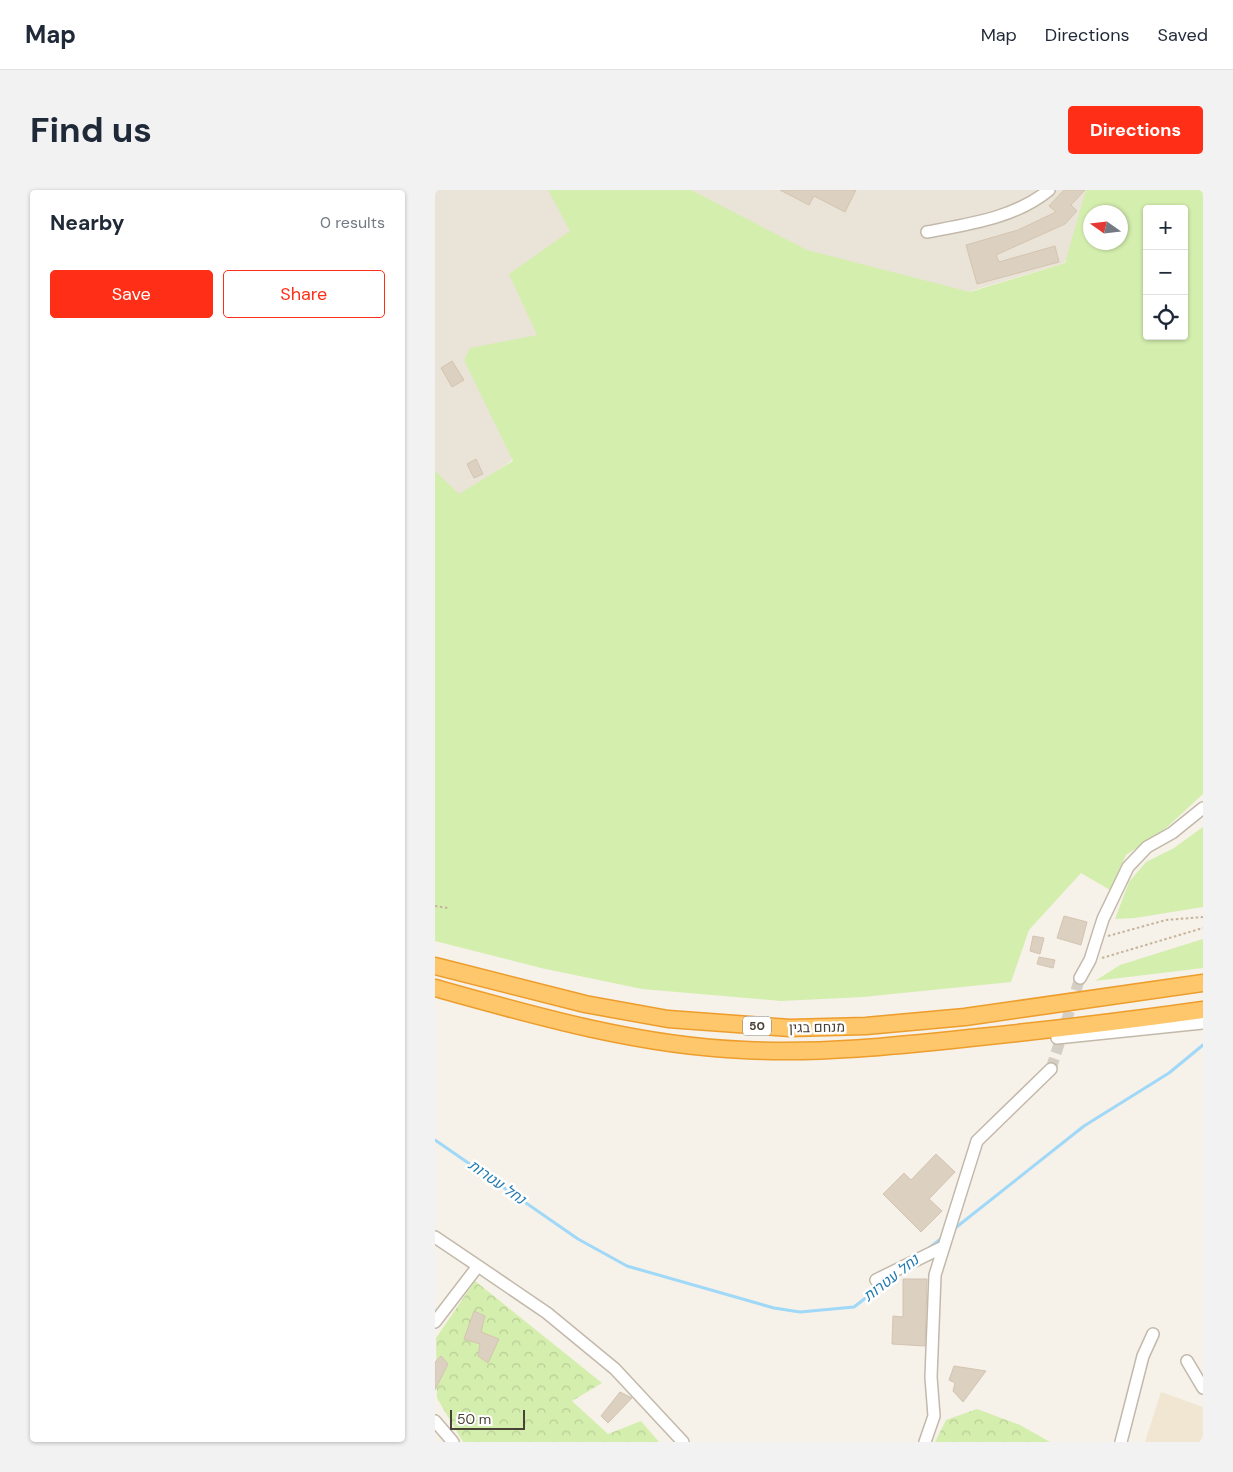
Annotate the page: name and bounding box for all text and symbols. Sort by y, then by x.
text: Map [25,19,76,50]
text: Map [981,23,1017,47]
text: Directions [1045,23,1130,47]
text: Saved [1158,23,1208,47]
button: Directions [1068,106,1203,154]
text: Find us [30,107,152,153]
north arrow [1083,205,1128,250]
map controls [1143,205,1188,340]
button: + [1143,205,1188,250]
text: Nearby [50,209,124,237]
text: 0 results [320,212,385,233]
button: − [1143,250,1188,295]
button: Save [50,270,213,318]
button: Share [223,270,385,318]
button: locate [1143,295,1188,340]
road number: 50 [743,1016,771,1036]
street label: מנחם בגין [789,1018,845,1036]
water label: נחל עטרות [464,1155,531,1210]
water label: נחל עטרות [859,1249,924,1306]
scale bar [450,1407,525,1430]
text: 50 m [457,1410,491,1428]

